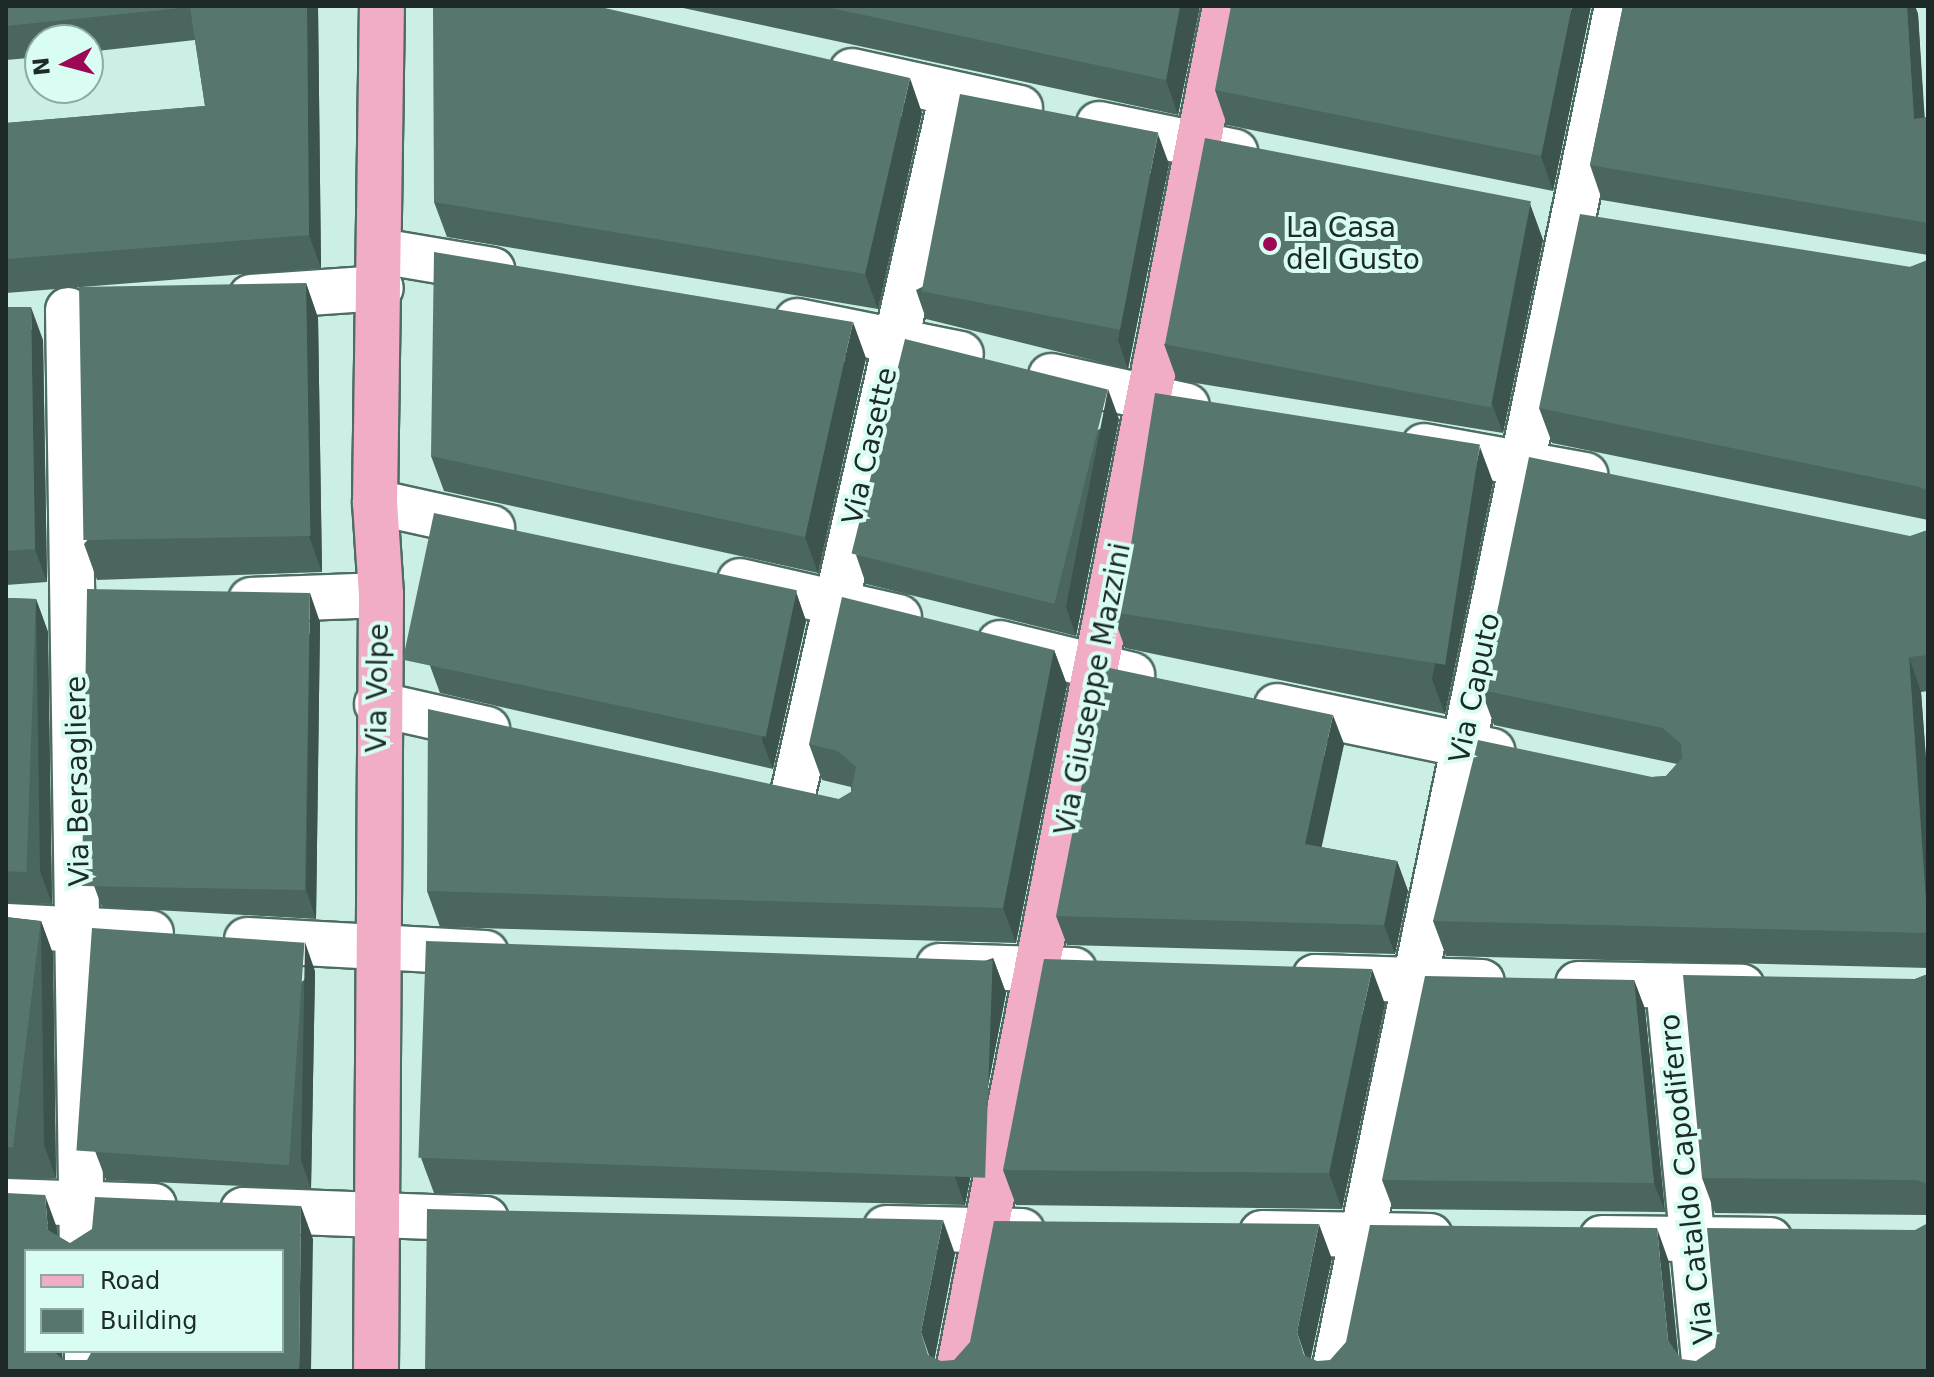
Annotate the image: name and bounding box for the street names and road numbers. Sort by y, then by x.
street label: Via Casette [836,364,904,528]
street label: Via Giuseppe Mazzini [1048,540,1138,838]
street label: Via Caputo [1443,610,1507,766]
street label: Via Volpe [360,623,396,753]
street label: Via Bersagliere [59,675,97,887]
street label: Via Cataldo Capodiferro [1653,1012,1721,1346]

